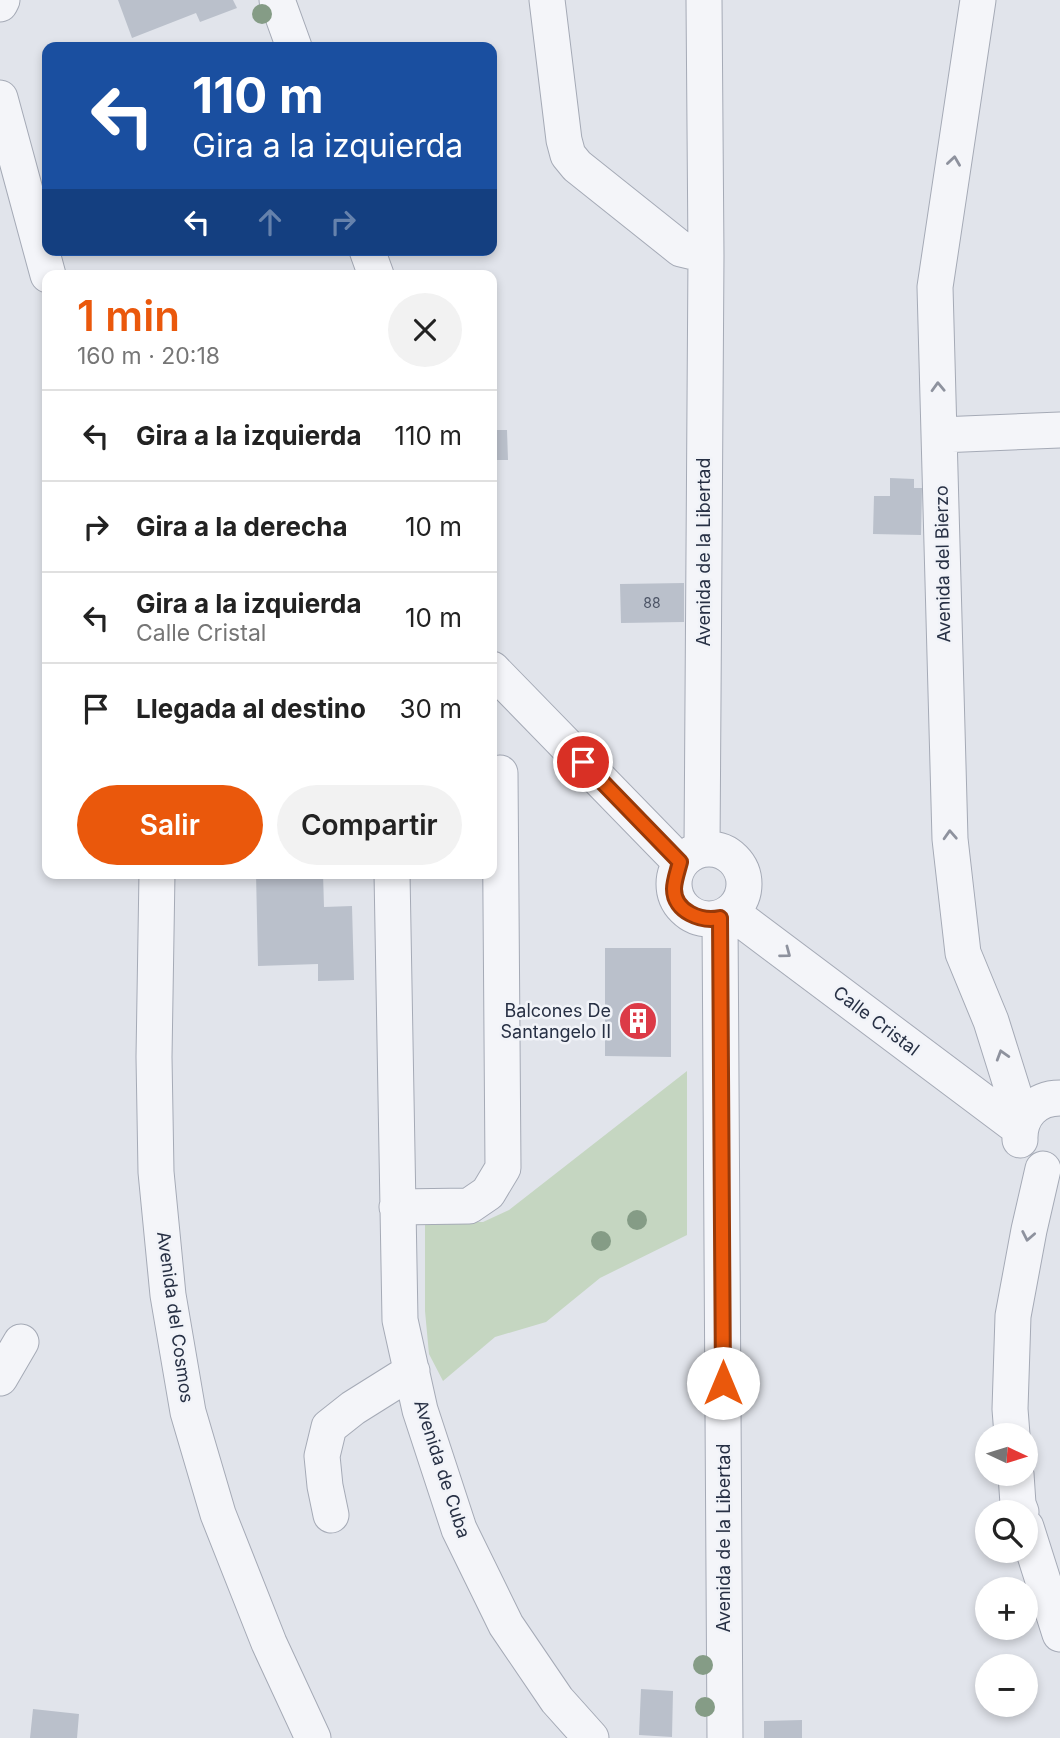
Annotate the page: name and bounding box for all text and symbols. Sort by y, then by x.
text: 110 m [192,66,324,125]
icon: left [77,70,168,161]
text: Gira a la izquierda [192,126,463,165]
one-way arrow [946,155,961,167]
icon: left [178,203,216,241]
icon: ahead [251,203,289,241]
icon: right [324,203,362,241]
text: 1 min [77,290,180,341]
button: close [388,293,462,367]
text: 160 m · 20:18 [77,342,220,370]
one-way arrow [931,382,946,393]
icon: left [77,417,115,455]
text: Gira a la izquierda [136,420,362,451]
text: 110 m [394,420,462,451]
street label: Avenida de la Libertad [693,458,714,646]
street label: Avenida del Bierzo [931,485,954,643]
icon: right [77,508,115,546]
text: Gira a la derecha [136,511,348,542]
text: 10 m [405,511,462,542]
text: Gira a la izquierda [136,588,362,619]
house number: 88 [643,594,661,611]
icon: left [77,599,115,637]
text: 10 m [405,602,462,633]
text: Calle Cristal [136,619,266,647]
icon: arrive [77,690,115,728]
text: Llegada al destino [136,693,366,724]
text: 30 m [399,693,462,724]
pin [553,732,613,792]
icon: arrive [564,743,602,781]
button: Salir [77,785,263,865]
button: Compartir [277,785,462,865]
one-way arrow [943,829,958,840]
one-way arrow [778,944,790,957]
street label: Calle Cristal [829,982,923,1060]
place label: Balcones De Santangelo II [501,1000,611,1042]
building icon: Balcones De Santangelo II [617,1000,659,1042]
one-way arrow [996,1049,1010,1062]
street label: Avenida del Cosmos [153,1230,198,1404]
one-way arrow [1021,1230,1036,1242]
position arrow [686,1346,760,1420]
street label: Avenida de Cuba [410,1397,475,1541]
north arrow [975,1423,1038,1486]
map controls [975,1423,1038,1717]
street label: Avenida de la Libertad [713,1444,734,1632]
button: search [975,1500,1038,1563]
button: + [975,1577,1038,1640]
button: − [975,1654,1038,1717]

